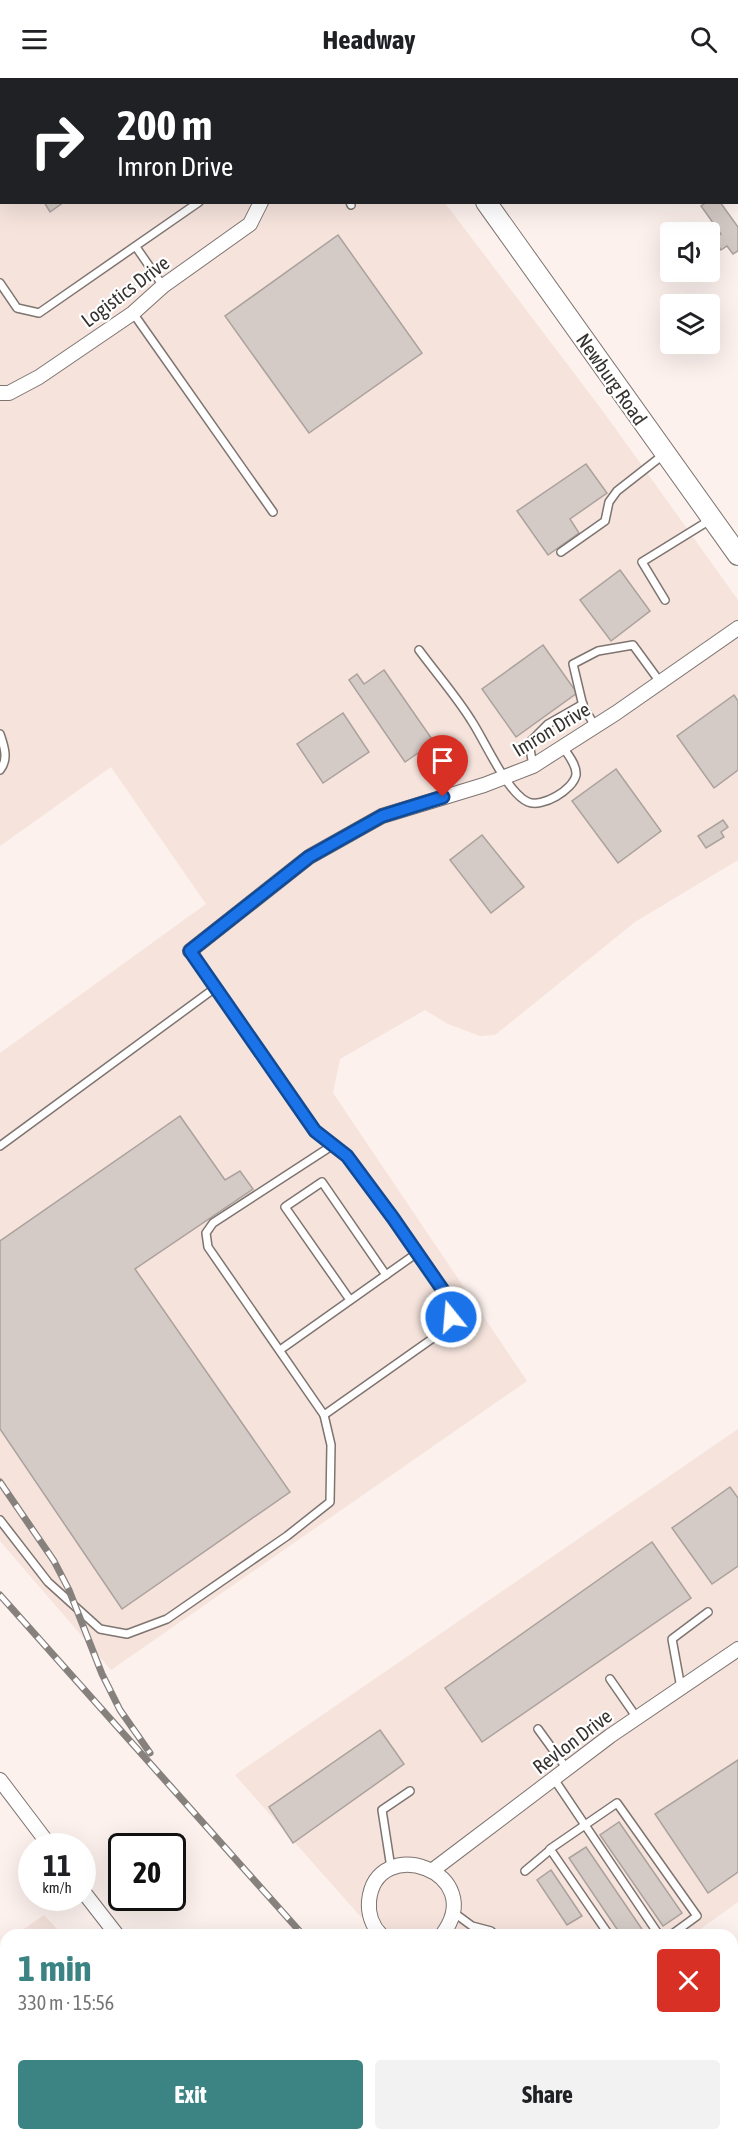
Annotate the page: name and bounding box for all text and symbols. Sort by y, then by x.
icon: menu [18,23,51,56]
icon: search [687,23,720,56]
text: Headway [323,24,415,55]
text: 200 m [117,101,212,149]
icon: right [18,102,96,180]
text: Imron Drive [117,151,233,182]
map controls [660,222,720,354]
button: sound [660,222,720,282]
street label: Logistics Drive [77,251,173,331]
button: layers [660,294,720,354]
street label: Newburg Road [572,329,652,429]
street label: Imron Drive [508,697,594,761]
pin [417,735,468,797]
icon: arrive [426,744,459,777]
position arrow [419,1285,483,1349]
street label: Revlon Drive [528,1704,616,1778]
speed limit sign: 20 [108,1833,186,1911]
text: 11 [43,1848,71,1882]
text: km/h [42,1879,72,1896]
text: 1 min [18,1947,92,1989]
button: close [657,1949,720,2012]
text: 330 m · 15:56 [18,1991,114,2014]
button: Exit [18,2060,363,2129]
button: Share [375,2060,720,2129]

